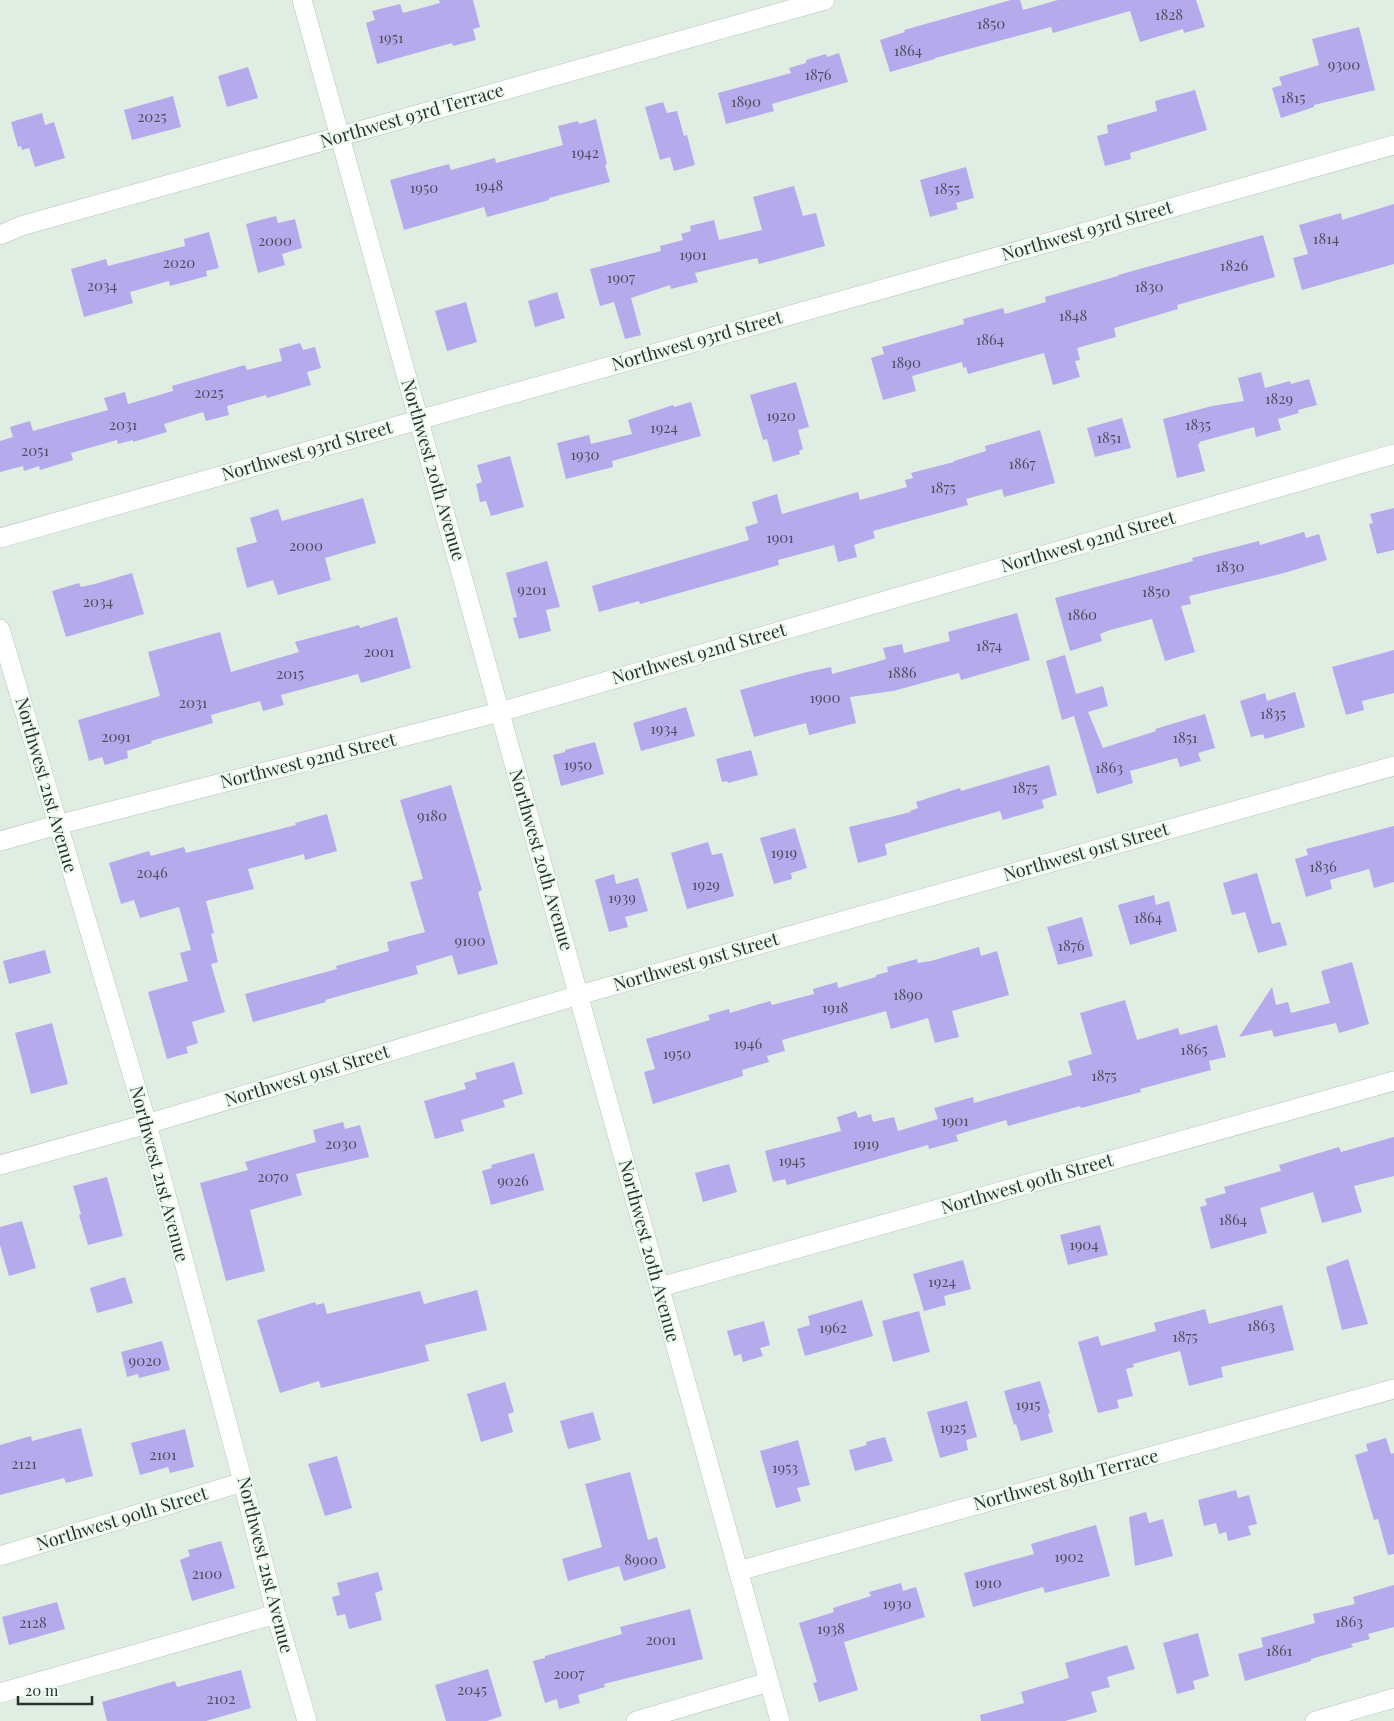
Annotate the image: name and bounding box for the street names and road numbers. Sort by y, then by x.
street label: Northwest 93rd Terrace [317,77,506,153]
street label: Northwest 93rd Street [999,194,1176,266]
street label: Northwest 93rd Street [609,304,786,376]
street label: Northwest 20th Avenue [397,376,471,563]
street label: Northwest 93rd Street [219,414,396,486]
street label: Northwest 92nd Street [998,504,1178,577]
street label: Northwest 92nd Street [609,616,789,689]
street label: Northwest 21st Avenue [10,694,83,875]
street label: Northwest 92nd Street [217,726,399,793]
street label: Northwest 20th Avenue [505,766,579,953]
street label: Northwest 91st Street [1000,816,1172,886]
street label: Northwest 91st Street [610,926,782,996]
street label: Northwest 91st Street [221,1038,393,1112]
street label: Northwest 21st Avenue [125,1083,195,1264]
street label: Northwest 90th Street [938,1147,1116,1219]
street label: Northwest 20th Avenue [614,1157,686,1345]
street label: Northwest 89th Terrace [971,1443,1161,1515]
street label: Northwest 21st Avenue [232,1474,300,1656]
street label: Northwest 90th Street [33,1480,211,1556]

